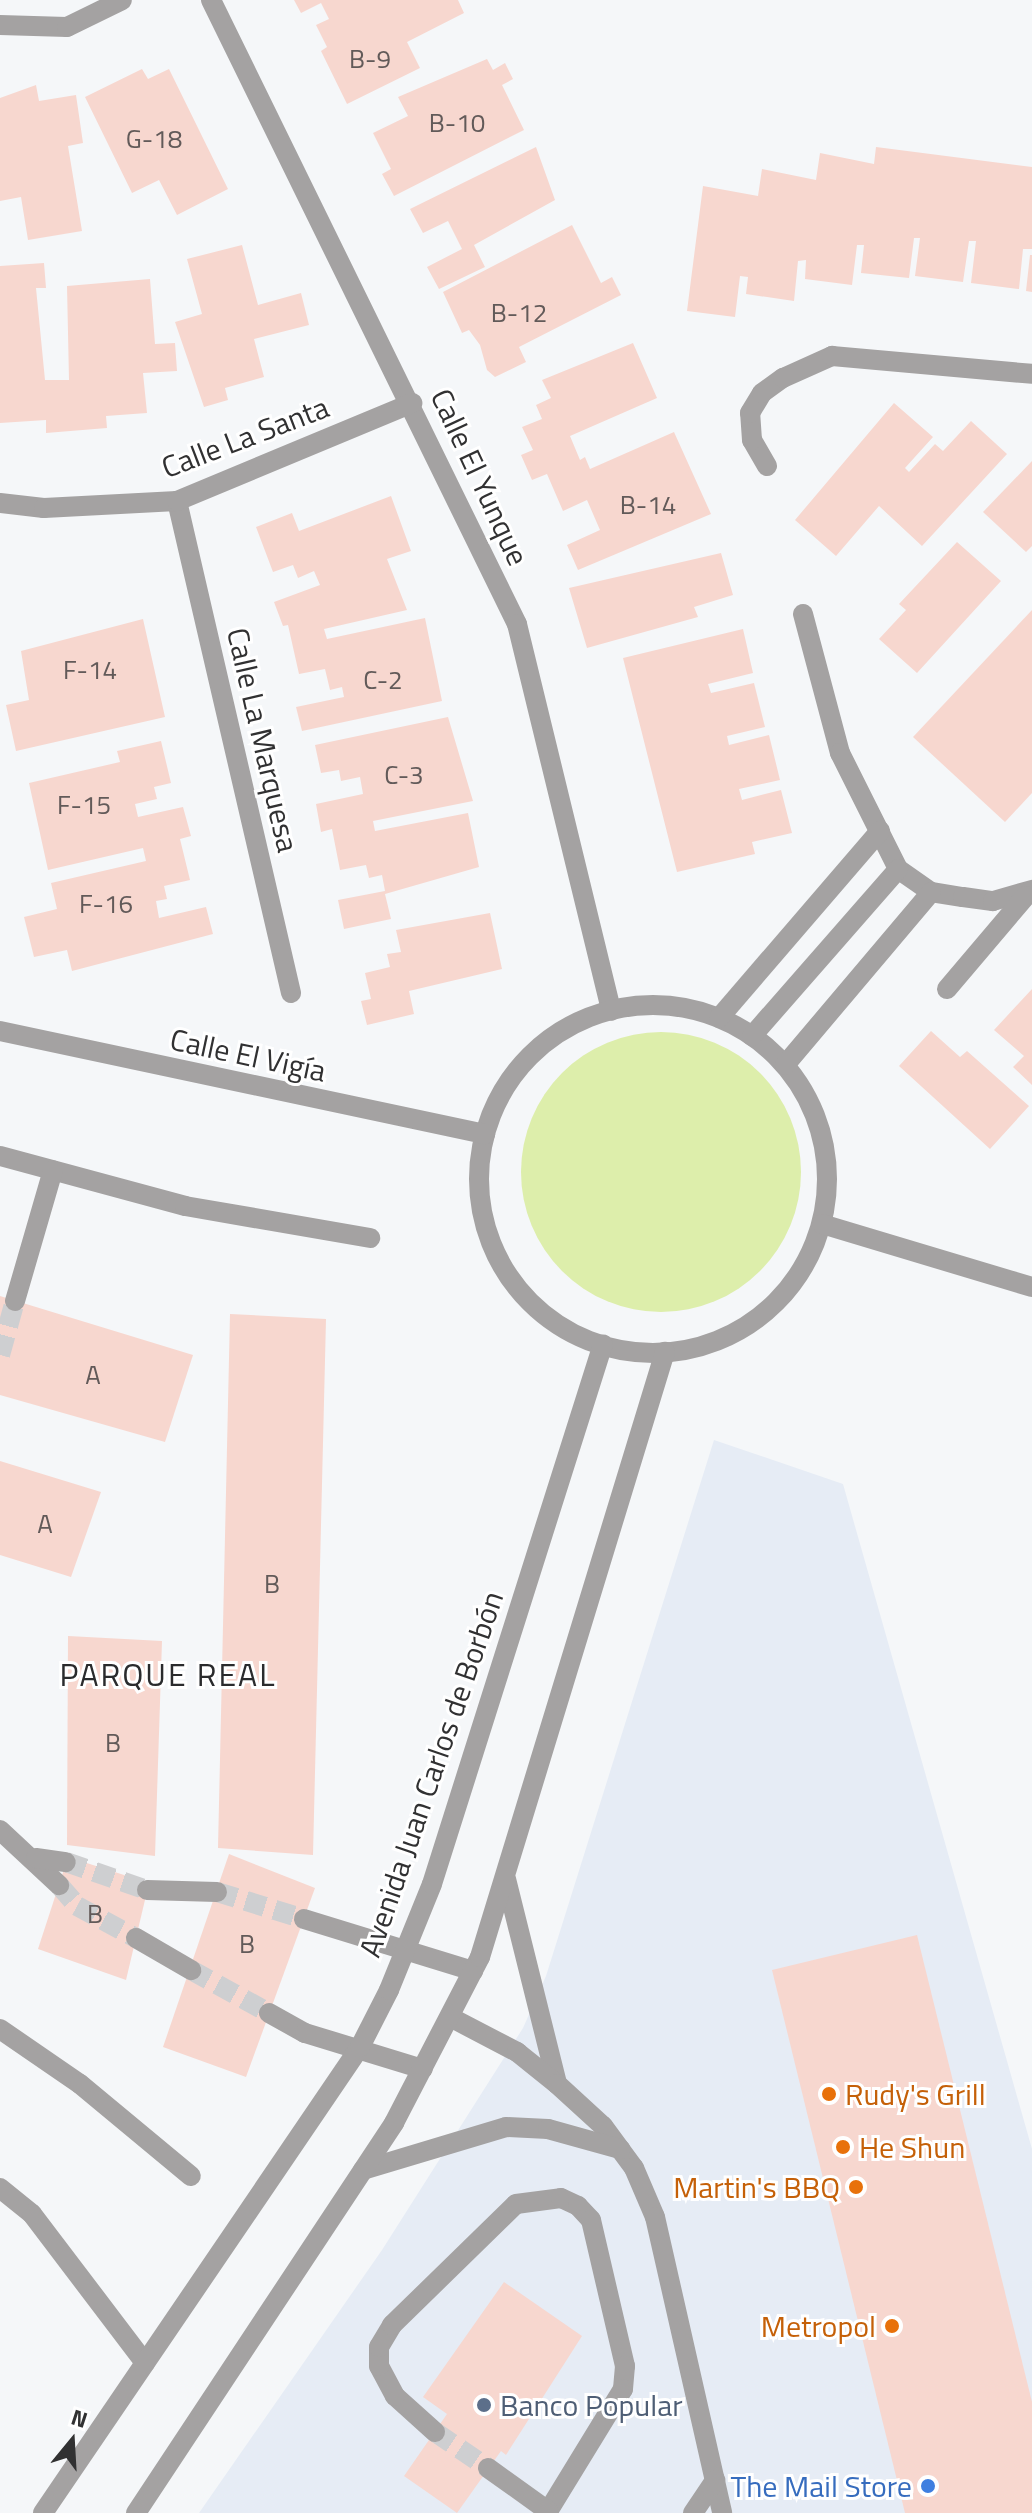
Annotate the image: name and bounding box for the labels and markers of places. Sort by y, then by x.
place label: Rudy's Grill [845,2076,986,2112]
marker: Rudy's Grill [820,2085,838,2103]
place label: He Shun [859,2129,965,2165]
marker: He Shun [834,2138,852,2156]
place label: Martin's BBQ [673,2169,840,2205]
marker: Martin's BBQ [847,2178,865,2196]
place label: Metropol [761,2308,876,2344]
marker: Metropol [883,2317,901,2335]
place label: Banco Popular [500,2387,683,2423]
marker: Banco Popular [475,2396,493,2414]
place label: The Mail Store [730,2468,912,2504]
marker: The Mail Store [919,2477,937,2495]

